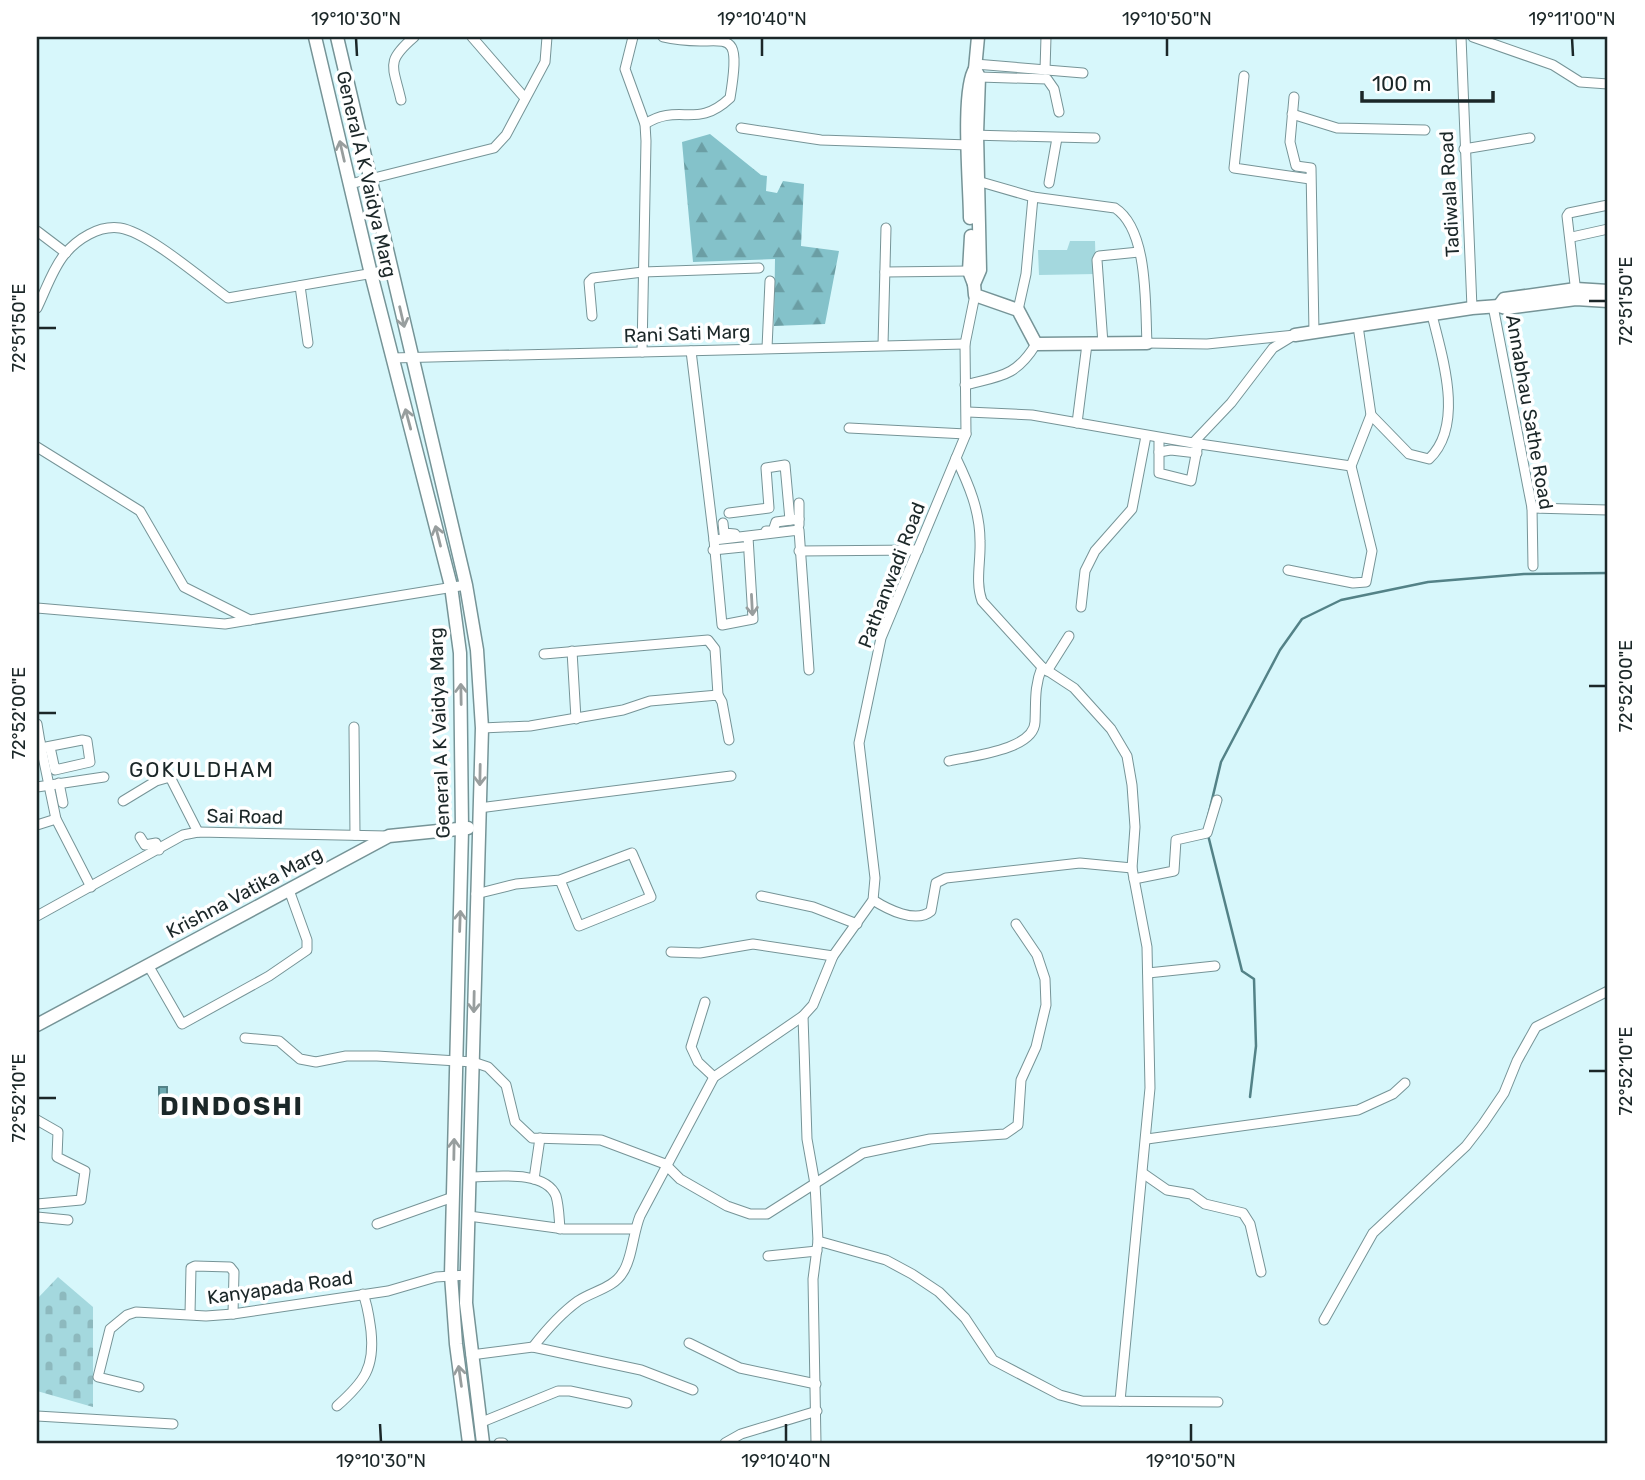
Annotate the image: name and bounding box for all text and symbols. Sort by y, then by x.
text: 19°10'30"N [311,8,401,30]
text: 19°10'40"N [717,8,807,30]
text: 19°10'50"N [1122,8,1212,30]
text: 19°11'00"N [1529,8,1615,30]
scale bar [1362,60,1493,104]
street label: General A K Vaidya Marg [332,69,401,280]
text: 100 m [1372,71,1431,96]
street label: Tadiwala Road [1435,131,1464,257]
one-way arrow [335,140,348,163]
text: 72°51'50"E [1615,257,1637,345]
text: 72°51'50"E [8,284,30,372]
one-way arrow [395,305,409,328]
street label: Annabhau Sathe Road [1501,313,1558,511]
street label: Rani Sati Marg [623,320,751,347]
one-way arrow [401,408,414,430]
street label: Pathanwadi Road [853,499,930,651]
one-way arrow [431,525,444,548]
one-way arrow [746,593,759,616]
street label: General A K Vaidya Marg [424,627,455,839]
text: 72°52'00"E [1615,640,1637,732]
text: 72°52'00"E [8,667,30,759]
one-way arrow [454,682,468,705]
district label: GOKULDHAM [129,757,275,782]
one-way arrow [474,763,487,786]
street label: Sai Road [206,804,283,829]
street label: Krishna Vatika Marg [162,842,326,943]
one-way arrow [453,910,466,933]
one-way arrow [467,991,481,1014]
text: 72°52'10"E [1615,1027,1637,1115]
text: 72°52'10"E [8,1054,30,1142]
district label: DINDOSHI [160,1091,304,1122]
one-way arrow [447,1137,461,1160]
street label: Kanyapada Road [206,1266,354,1309]
one-way arrow [453,1365,466,1387]
text: 19°10'30"N [336,1450,426,1472]
text: 19°10'40"N [741,1450,831,1472]
text: 19°10'50"N [1146,1450,1236,1472]

